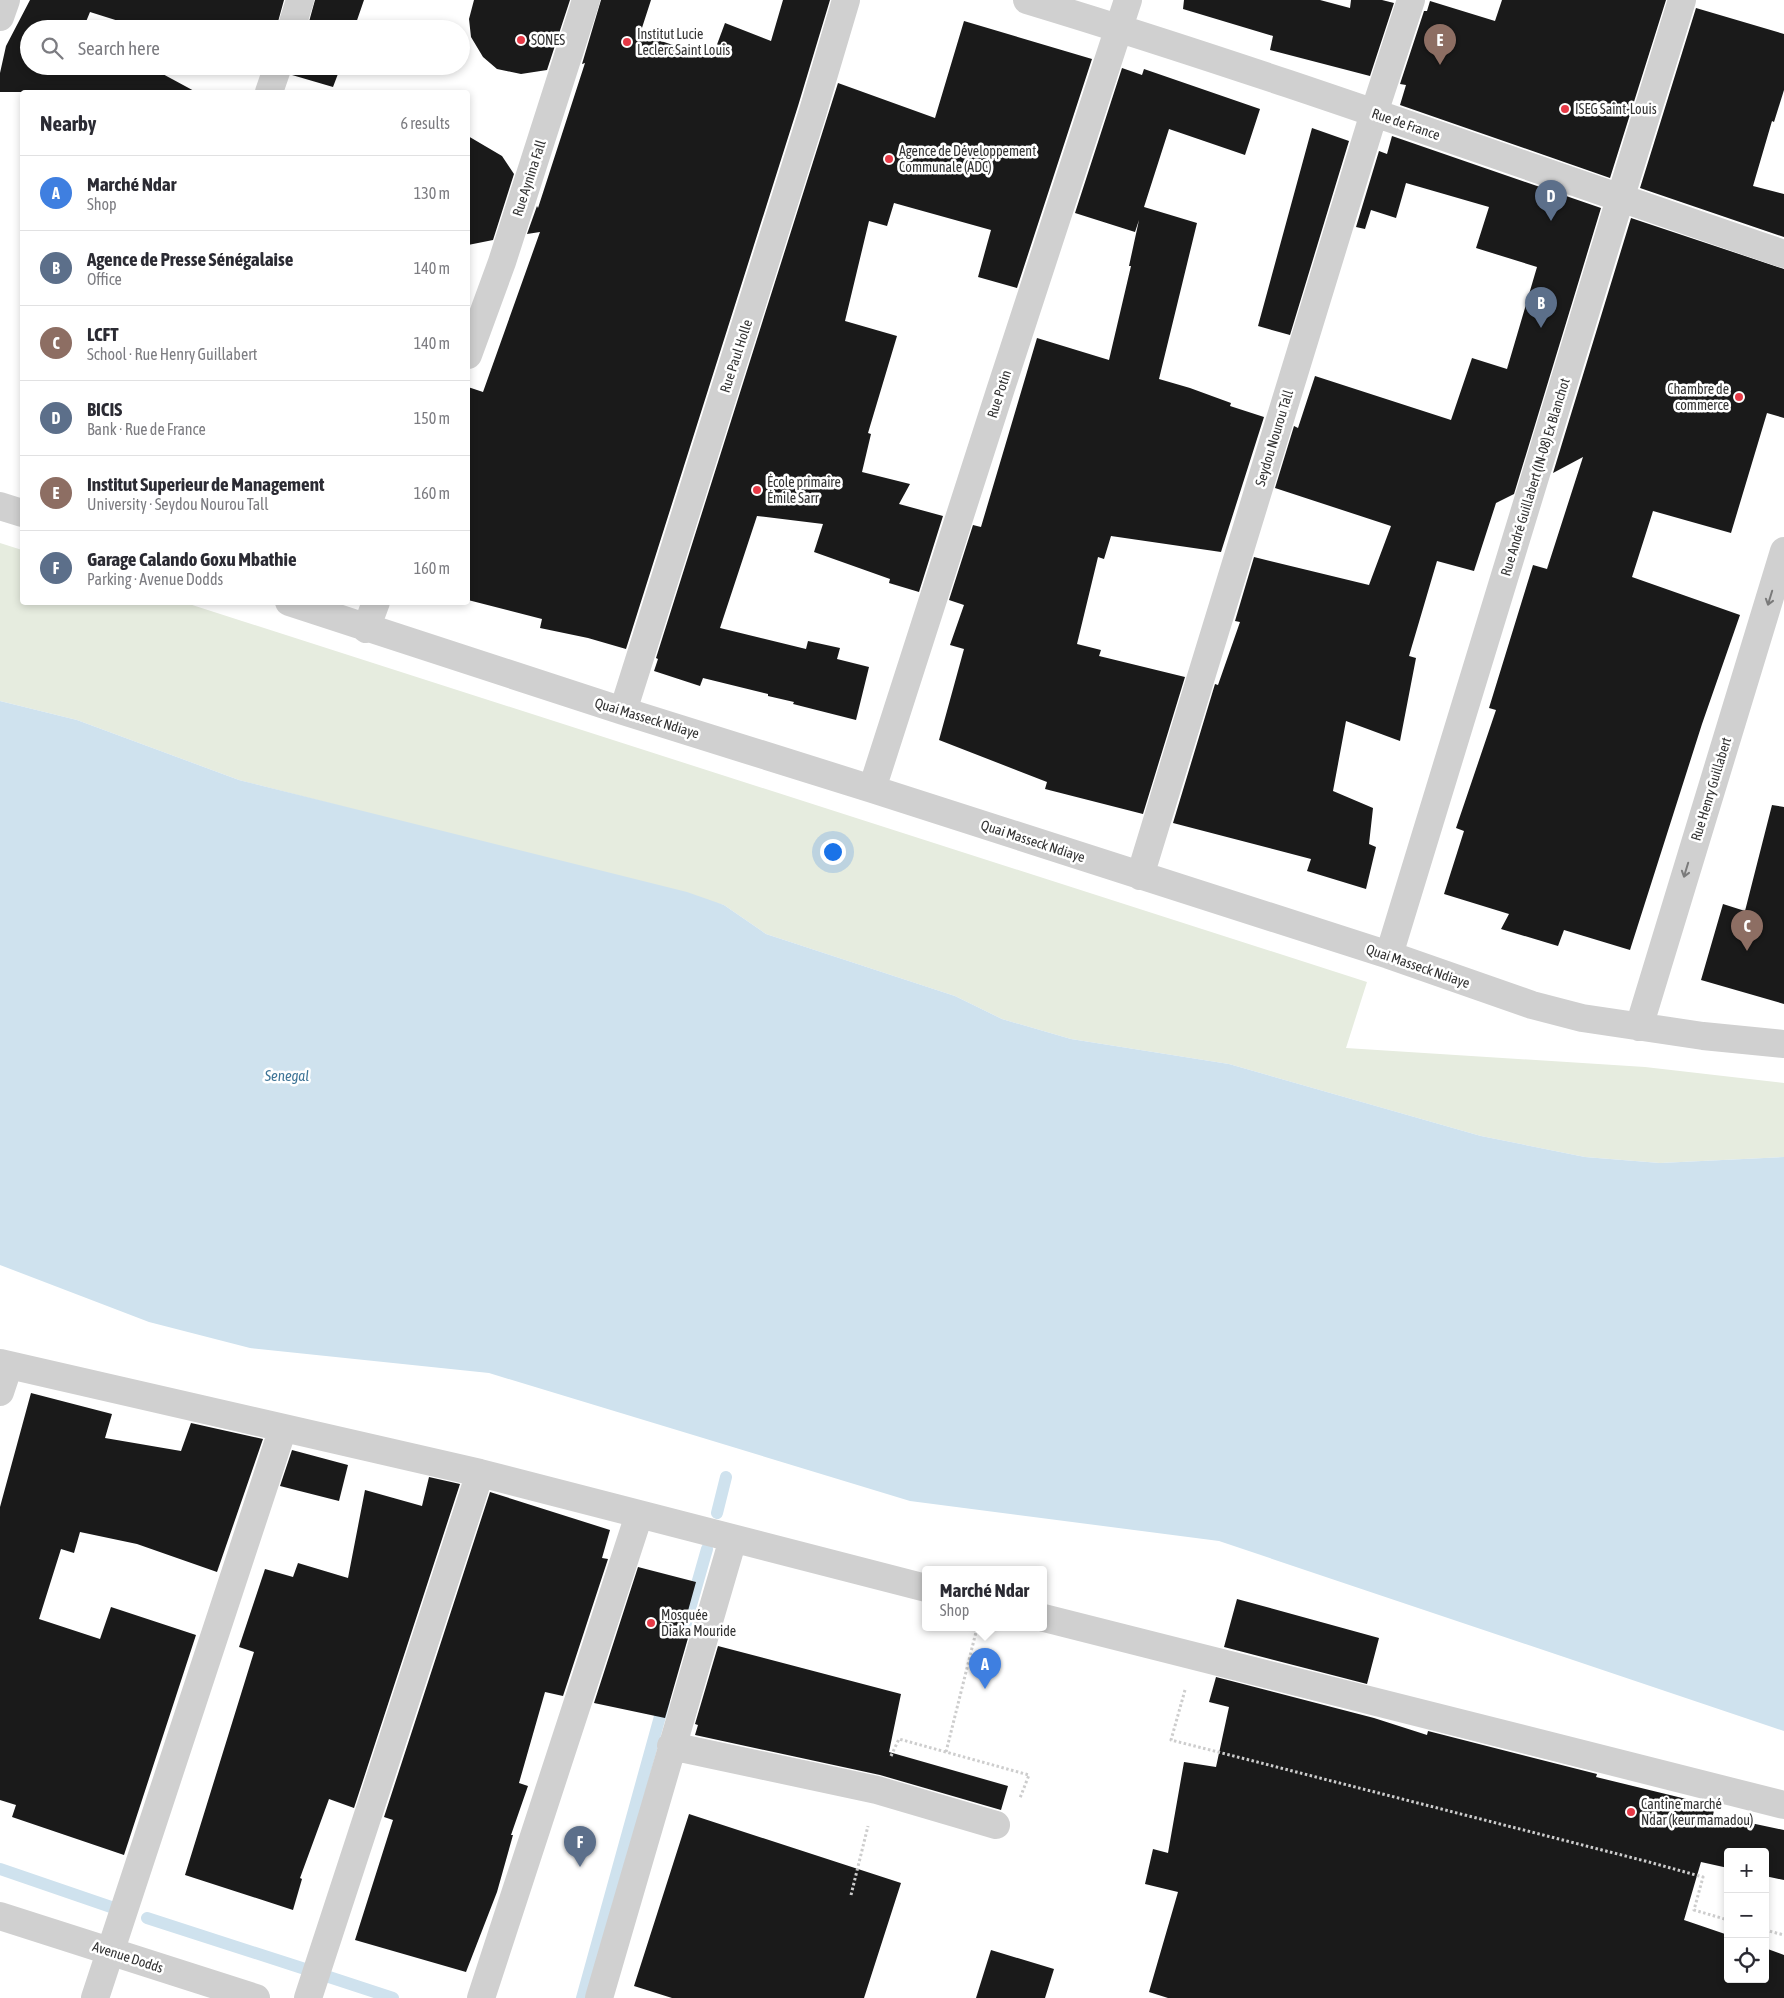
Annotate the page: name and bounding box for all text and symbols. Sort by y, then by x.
search box [20,20,470,75]
pin: E [1424,24,1456,65]
place label: Institut Lucie Leclerc Saint Louis [637,26,730,58]
place label: SONES [531,32,565,48]
icon: search [38,34,66,62]
marker: SONES [515,34,527,46]
marker: Institut Lucie Leclerc Saint Louis [621,36,633,48]
text: Search here [78,37,160,59]
place label: ISEG Saint-Louis [1575,101,1657,117]
marker: ISEG Saint-Louis [1559,103,1571,115]
street label: Rue de France [1370,105,1442,143]
text: Nearby [40,111,96,135]
text: 6 results [400,114,450,132]
street label: Rue Aynina Fall [509,138,549,218]
place label: Agence de Développement Communale (ADC) [899,143,1036,175]
marker: Agence de Développement Communale (ADC) [883,153,895,165]
text: Marché Ndar [87,173,176,195]
pin: D [1535,180,1567,221]
text: A [52,184,60,202]
text: 130 m [414,184,450,202]
text: Shop [87,195,117,213]
text: Agence de Presse Sénégalaise [87,248,293,270]
text: B [52,259,60,277]
text: 140 m [414,259,450,277]
text: Office [87,270,122,288]
pin: B [1525,287,1557,328]
street label: Rue Paul Holle [717,317,755,395]
text: LCFT [87,323,119,345]
text: C [52,334,60,352]
text: 140 m [414,334,450,352]
text: School · Rue Henry Guillabert [87,345,257,363]
street label: Rue Potin [984,368,1014,420]
street label: Rue André Guillabert (IN-08) Ex Blanchot [1497,376,1573,578]
place label: Chambre de commerce [1667,381,1729,413]
street label: Seydou Nourou Tall [1252,388,1296,488]
marker: Chambre de commerce [1733,391,1745,403]
text: BICIS [87,398,122,420]
text: D [52,409,60,427]
text: 150 m [414,409,450,427]
text: Bank · Rue de France [87,420,206,438]
text: Institut Superieur de Management [87,473,324,495]
place label: École primaire Émile Sarr [767,474,841,506]
text: E [53,484,59,502]
text: 160 m [414,484,450,502]
marker: École primaire Émile Sarr [751,484,763,496]
text: University · Seydou Nourou Tall [87,495,269,513]
text: Garage Calando Goxu Mbathie [87,548,297,570]
text: F [53,559,59,577]
text: 160 m [414,559,450,577]
text: Parking · Avenue Dodds [87,570,223,588]
one-way arrow [1764,589,1774,605]
street label: Quai Masseck Ndiaye [593,694,701,742]
street label: Rue Henry Guillabert [1688,735,1734,843]
street label: Quai Masseck Ndiaye [979,817,1087,865]
your location [820,839,846,865]
one-way arrow [1681,862,1691,878]
pin: C [1731,910,1763,951]
street label: Quai Masseck Ndiaye [1364,941,1472,991]
water label: Senegal [264,1067,309,1084]
popup [922,1566,1047,1631]
text: Marché Ndar [940,1579,1029,1601]
text: Shop [940,1601,969,1619]
place label: Mosquée Diaka Mouride [661,1607,736,1639]
marker: Mosquée Diaka Mouride [645,1617,657,1629]
pin: A [969,1648,1001,1689]
place label: Cantine marché Ndar (keur mamadou) [1641,1796,1753,1828]
marker: Cantine marché Ndar (keur mamadou) [1625,1806,1637,1818]
pin: F [564,1826,596,1867]
map controls [1724,1848,1769,1983]
button: + [1724,1848,1769,1893]
button: − [1724,1893,1769,1938]
street label: Avenue Dodds [91,1938,165,1976]
button: locate [1724,1938,1769,1983]

